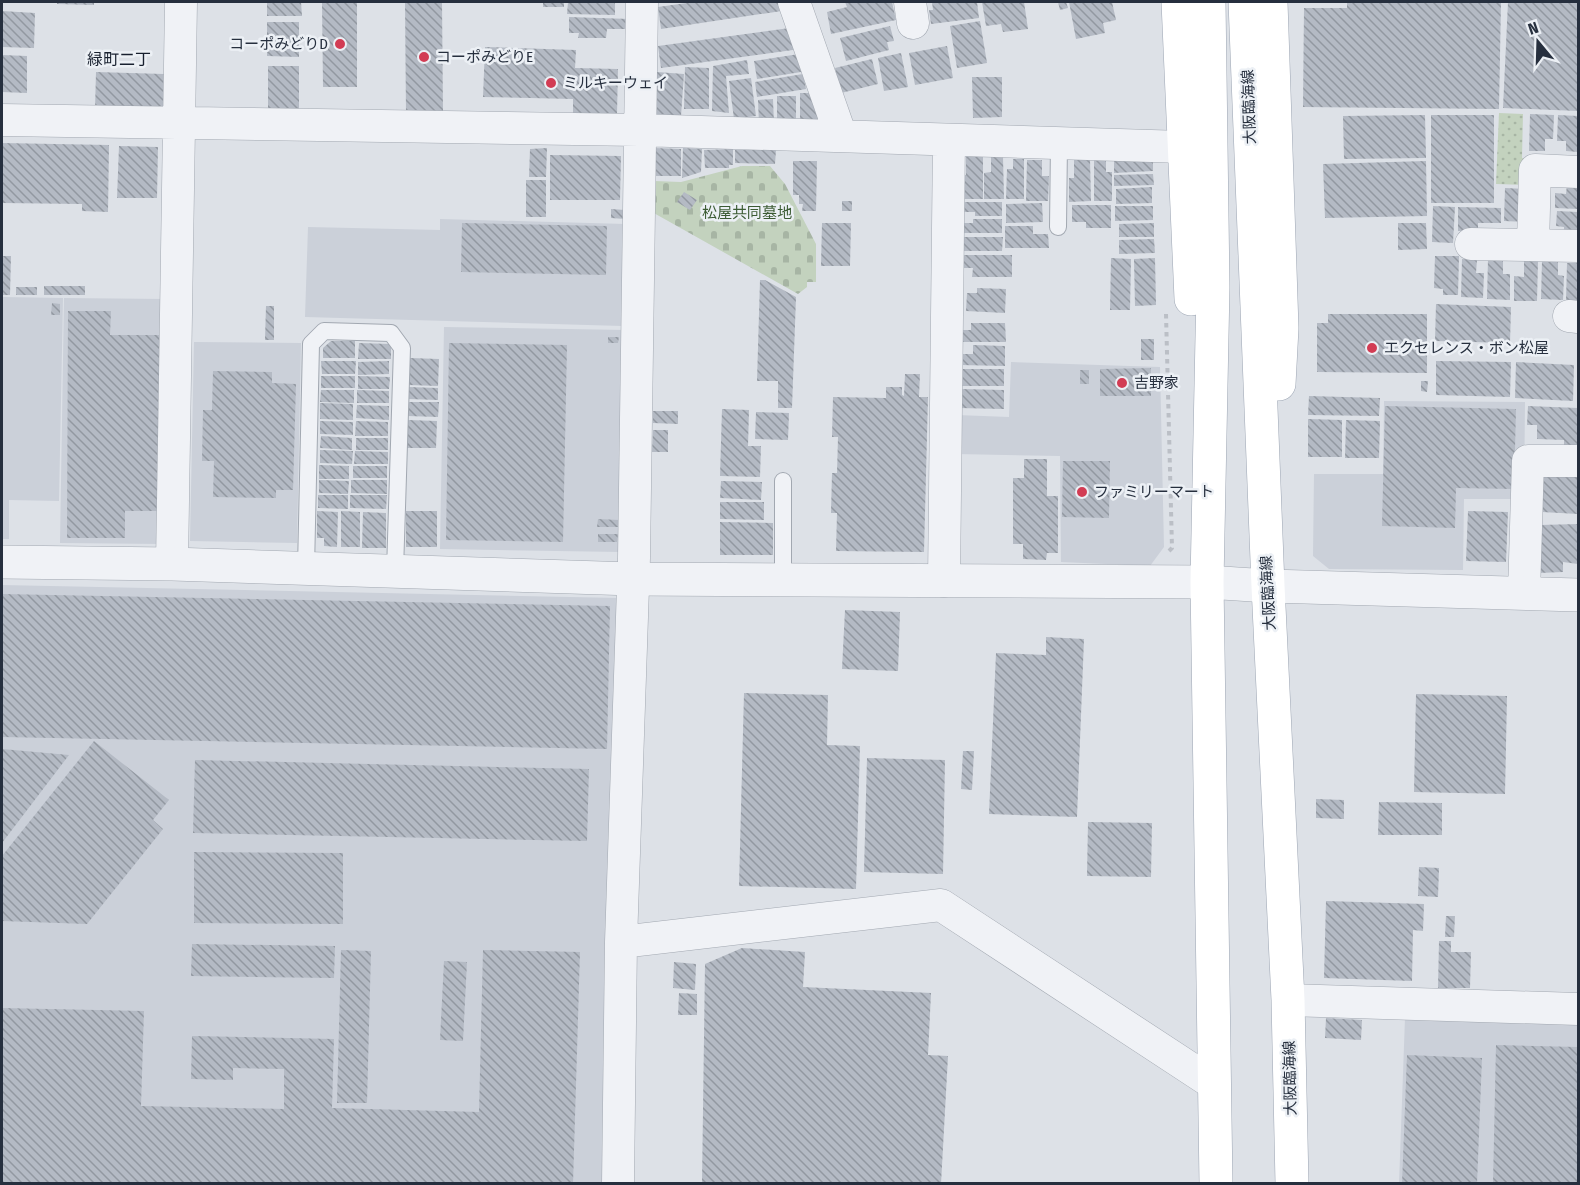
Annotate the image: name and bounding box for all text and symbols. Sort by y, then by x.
north arrow [1508,12,1568,72]
text: N [1526,18,1541,39]
place label: コーポみどりD [229,35,328,53]
marker: コーポみどりD [333,37,347,51]
place label: コーポみどりE [436,48,533,66]
district label: 緑町二丁 [87,50,151,69]
marker: コーポみどりE [417,50,431,64]
street label: 大阪臨海線 [1239,69,1259,145]
place label: ミルキーウェイ [563,74,668,92]
marker: ミルキーウェイ [544,76,558,90]
park label: 松屋共同墓地 [702,204,792,222]
place label: エクセレンス・ボン松屋 [1384,339,1549,357]
marker: エクセレンス・ボン松屋 [1365,341,1379,355]
place label: 吉野家 [1134,374,1179,392]
marker: 吉野家 [1115,376,1129,390]
place label: ファミリーマート [1094,483,1214,501]
marker: ファミリーマート [1075,485,1089,499]
street label: 大阪臨海線 [1257,555,1279,631]
street label: 大阪臨海線 [1280,1040,1300,1116]

